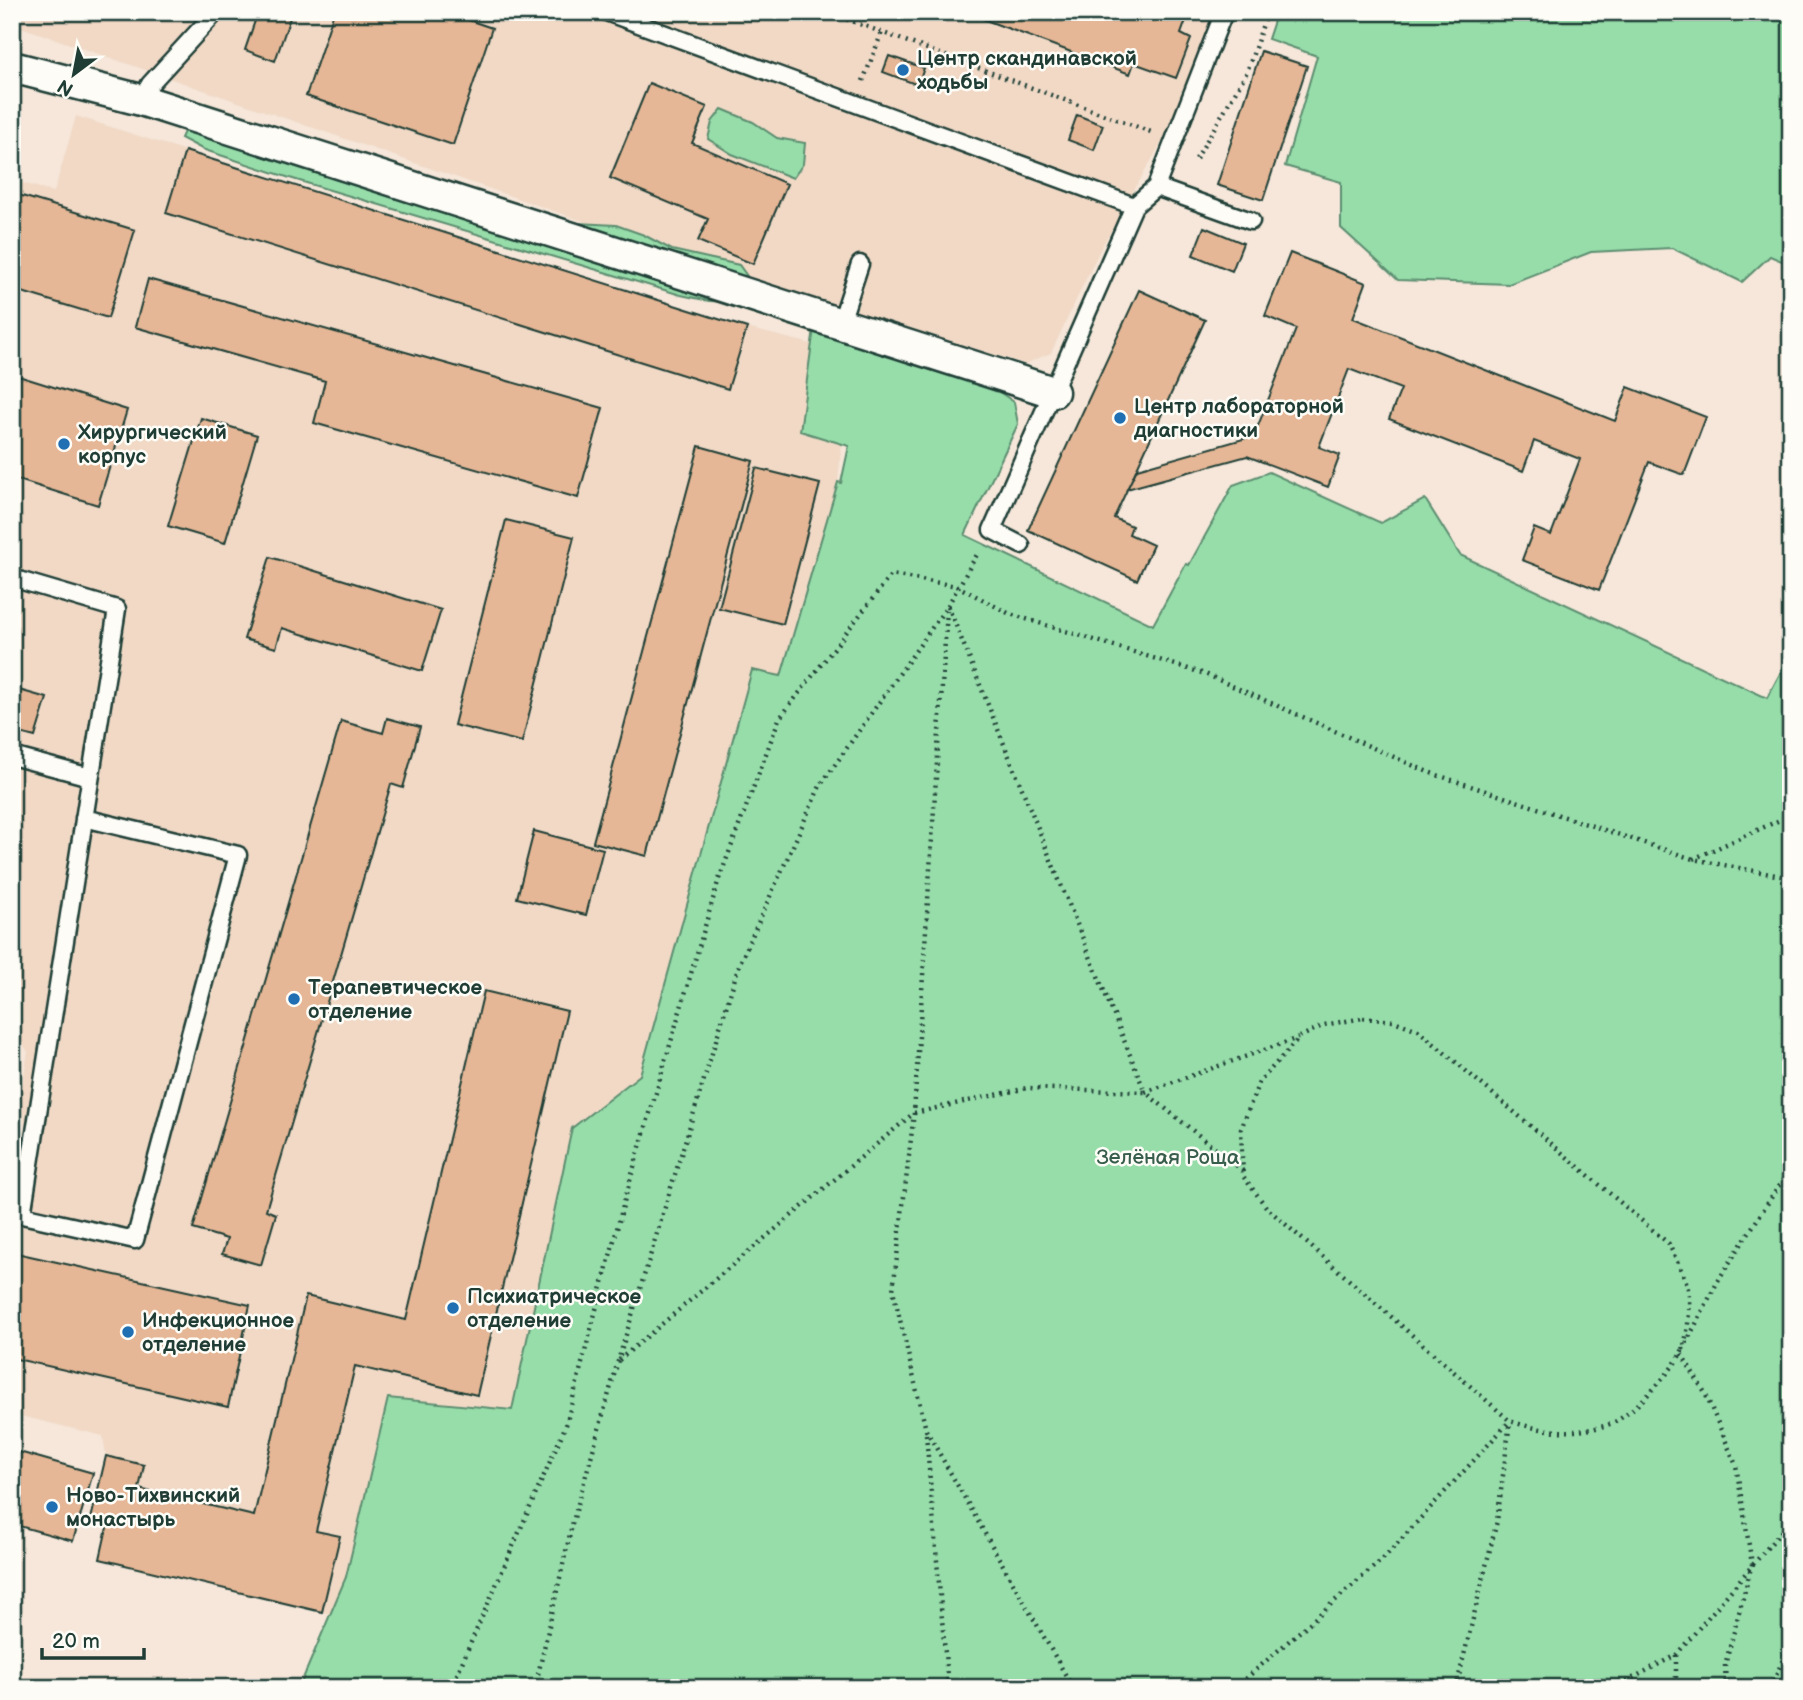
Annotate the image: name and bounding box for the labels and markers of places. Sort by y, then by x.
place label: Центр скандинавской ходьбы [917,46,1137,95]
marker: Центр скандинавской ходьбы [895,62,911,78]
place label: Центр лабораторной диагностики [1133,394,1344,443]
marker: Центр лабораторной диагностики [1112,410,1128,426]
place label: Хирургический корпус [77,420,227,469]
marker: Хирургический корпус [56,436,72,452]
place label: Терапевтическое отделение [308,975,483,1024]
marker: Терапевтическое отделение [286,991,302,1007]
place label: Психиатрическое отделение [467,1284,642,1333]
marker: Психиатрическое отделение [445,1300,461,1316]
place label: Инфекционное отделение [142,1308,294,1357]
marker: Инфекционное отделение [120,1324,136,1340]
place label: Ново-Тихвинский монастырь [66,1483,240,1532]
marker: Ново-Тихвинский монастырь [44,1499,60,1515]

